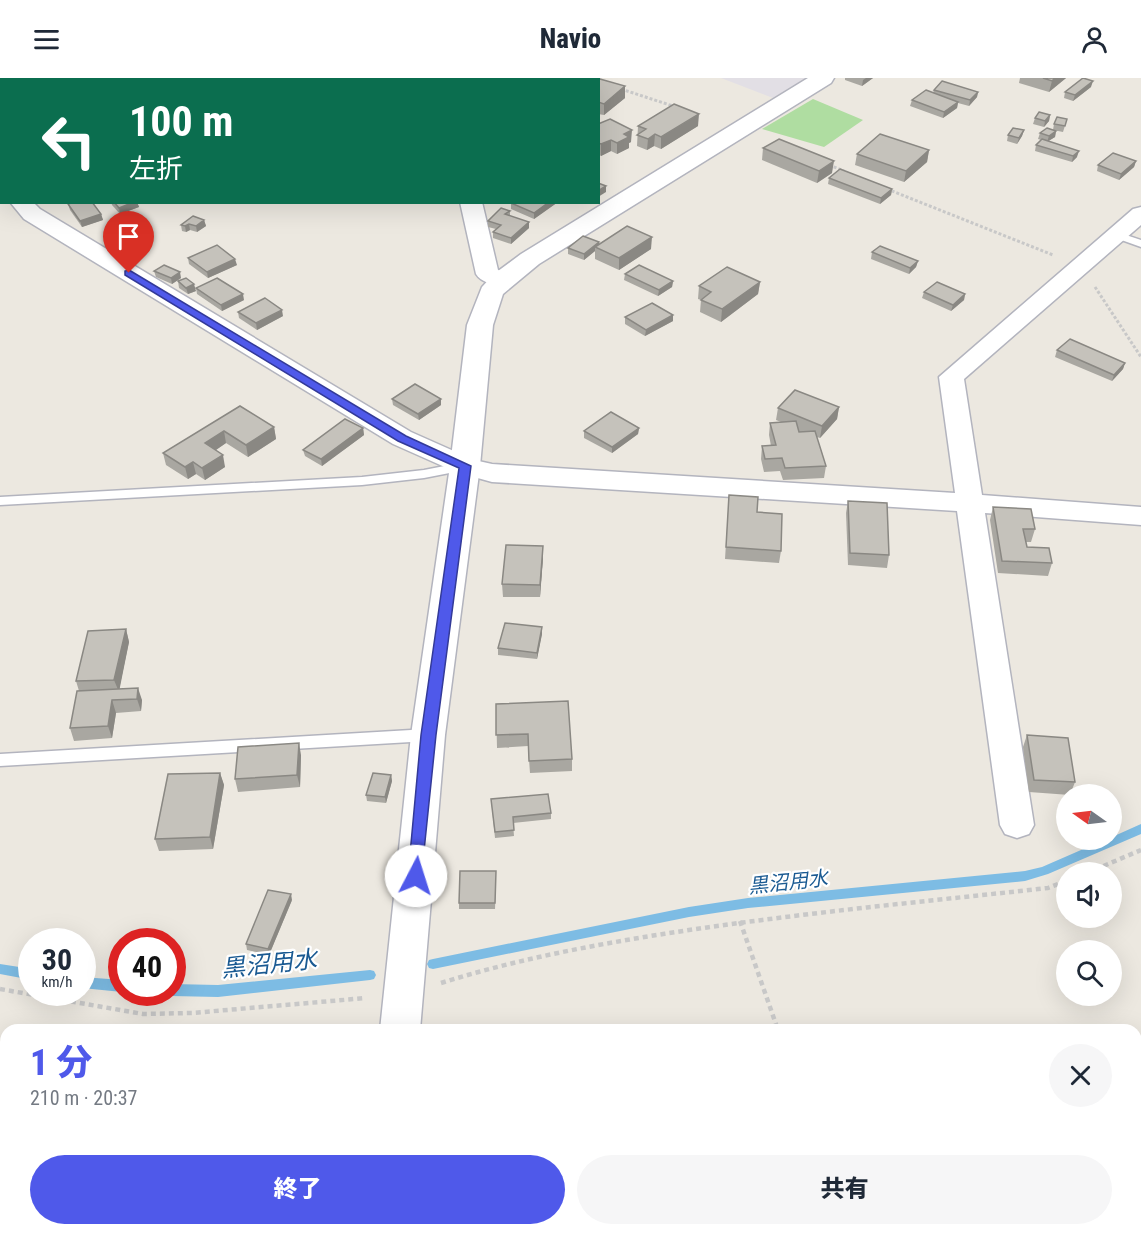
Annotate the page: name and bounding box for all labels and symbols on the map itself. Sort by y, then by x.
pin [103,211,154,273]
north arrow [1056,784,1122,850]
position arrow [384,844,448,908]
water label: 黒沼用水 [747,866,831,898]
speed limit sign: 40 [108,928,186,1006]
water label: 黒沼用水 [220,945,321,983]

